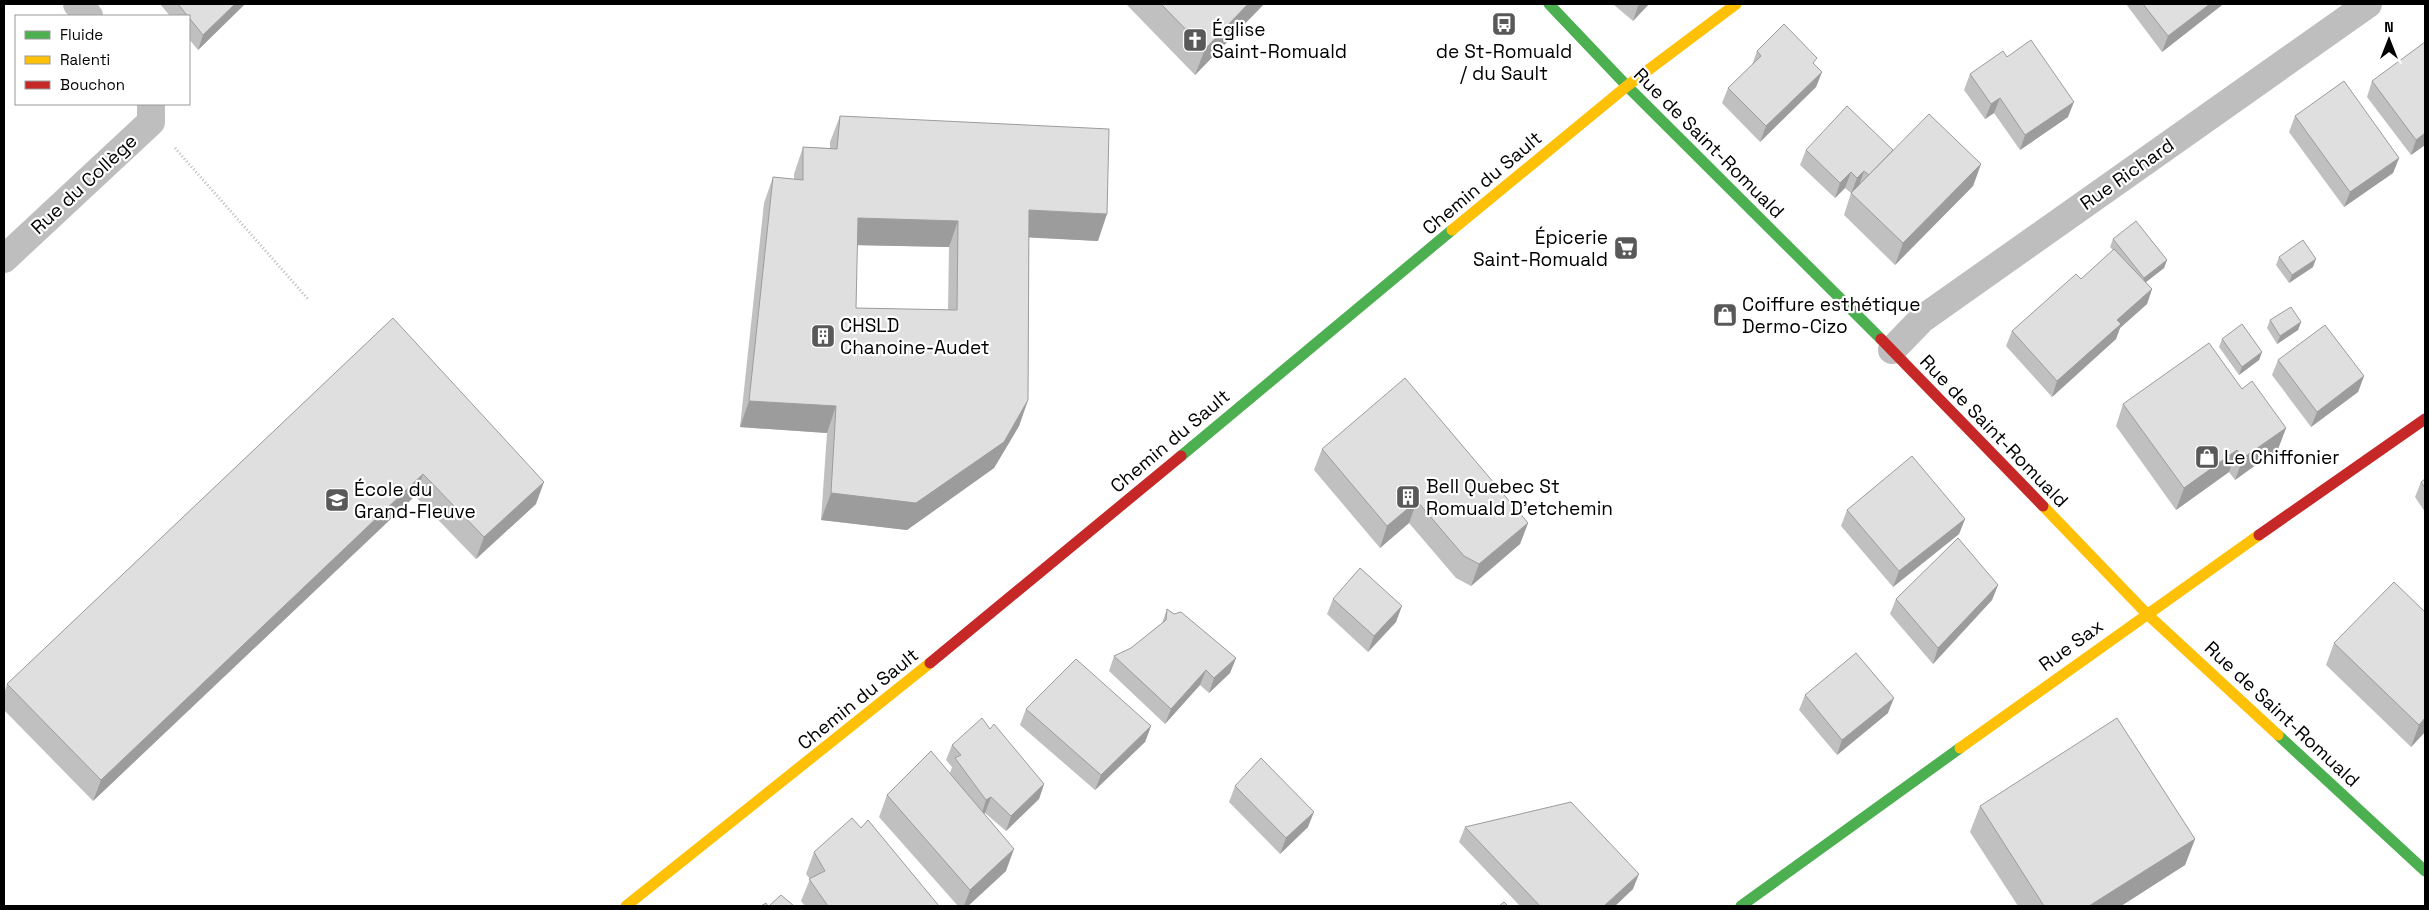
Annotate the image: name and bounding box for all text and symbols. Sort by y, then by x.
bus stop icon: de St-Romuald / du Sault [1491,11,1517,37]
legend [15,15,190,105]
north arrow [2364,15,2414,65]
place label: Église Saint-Romuald [1212,17,1347,64]
text: N [2384,18,2394,36]
text: Fluide [60,25,103,44]
church icon: Église Saint-Romuald [1182,27,1208,53]
place label: de St-Romuald / du Sault [1436,39,1572,86]
text: Ralenti [60,50,110,69]
street label: Rue de Saint-Romuald [1628,62,1790,224]
text: Bouchon [60,75,125,94]
street label: Chemin du Sault [1417,126,1547,240]
street label: Rue du Collège [26,128,142,240]
street label: Rue Richard [2075,132,2179,216]
place label: Épicerie Saint-Romuald [1473,225,1608,272]
supermarket icon: Épicerie Saint-Romuald [1613,235,1639,261]
place label: Coiffure esthétique Dermo-Cizo [1742,292,1921,339]
shop icon: Coiffure esthétique Dermo-Cizo [1712,302,1738,328]
place label: CHSLD Chanoine-Audet [840,313,990,360]
building icon: CHSLD Chanoine-Audet [810,323,836,349]
street label: Rue de Saint-Romuald [1914,349,2074,513]
street label: Chemin du Sault [1105,384,1235,498]
shop icon: Le Chiffonier [2194,444,2220,470]
place label: Le Chiffonier [2224,445,2339,470]
place label: Bell Quebec St Romuald D'etchemin [1426,474,1613,521]
place label: École du Grand-Fleuve [354,477,476,524]
building icon: Bell Quebec St Romuald D'etchemin [1395,484,1421,510]
school or university icon: École du Grand-Fleuve [324,487,350,513]
street label: Rue Sax [2034,613,2108,677]
street label: Rue de Saint-Romuald [2199,636,2365,792]
street label: Chemin du Sault [792,642,924,756]

